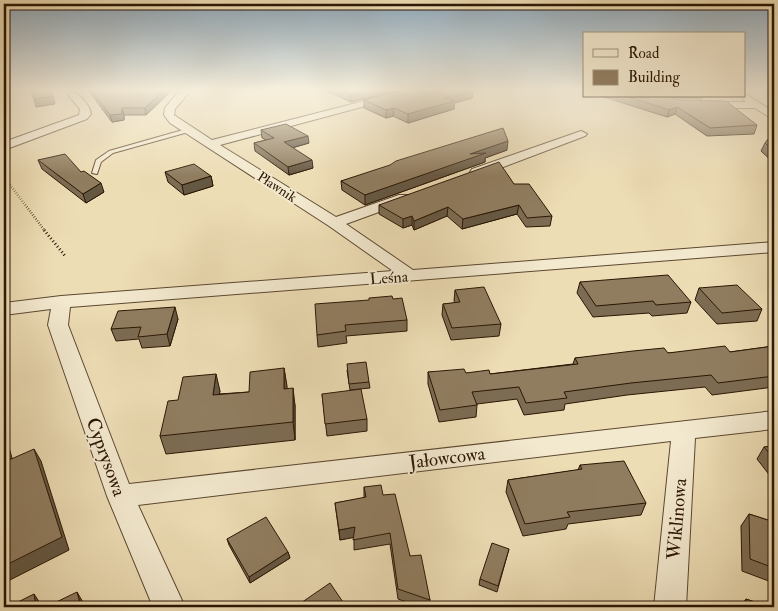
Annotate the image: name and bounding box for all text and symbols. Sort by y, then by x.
legend [583,32,746,98]
text: Road [628,44,660,63]
text: Building [628,68,680,87]
street label: Pławnik [254,168,300,206]
street label: Leśna [369,267,409,289]
street label: Cyprysowa [80,414,131,500]
street label: Jałowcowa [407,441,487,475]
street label: Wiklinowa [661,477,693,562]

